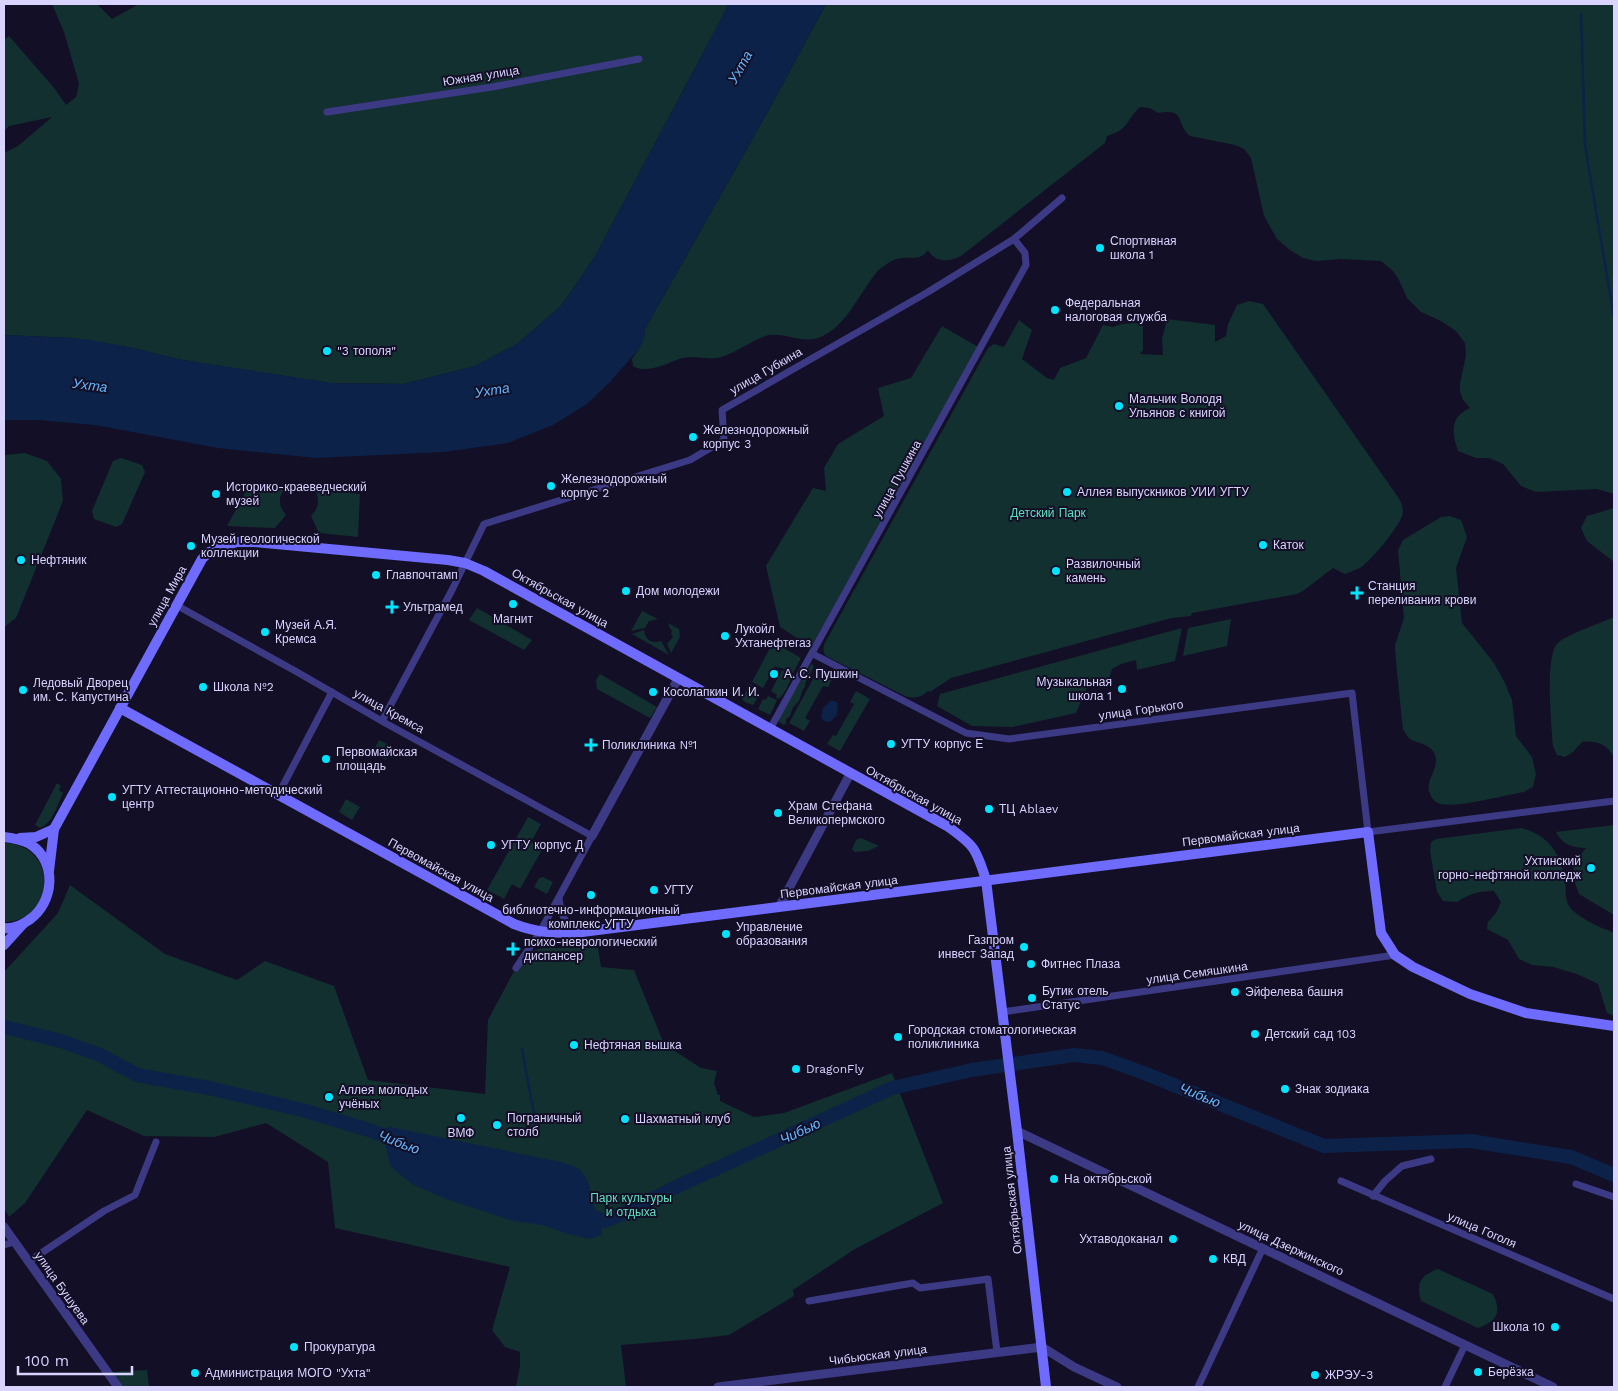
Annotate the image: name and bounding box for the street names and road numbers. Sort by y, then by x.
street label: Южная улица [442,63,520,89]
street label: улица Губкина [727,345,805,397]
street label: улица Пушкина [870,437,924,520]
street label: улица Мира [145,563,190,629]
street label: Октябрьская улица [509,566,611,631]
street label: улица Кремса [351,686,427,736]
street label: улица Горького [1098,697,1184,723]
street label: Октябрьская улица [863,763,965,828]
street label: Первомайская улица [1181,821,1301,849]
street label: Первомайская улица [386,835,496,905]
street label: Первомайская улица [779,873,899,901]
street label: улица Семяшкина [1145,959,1249,987]
street label: Октябрьская улица [999,1145,1025,1255]
street label: улица Гоголя [1445,1209,1519,1251]
street label: улица Дзержинского [1236,1217,1346,1279]
street label: улица Бушуева [32,1249,93,1327]
street label: Чибьюская улица [828,1342,928,1368]

